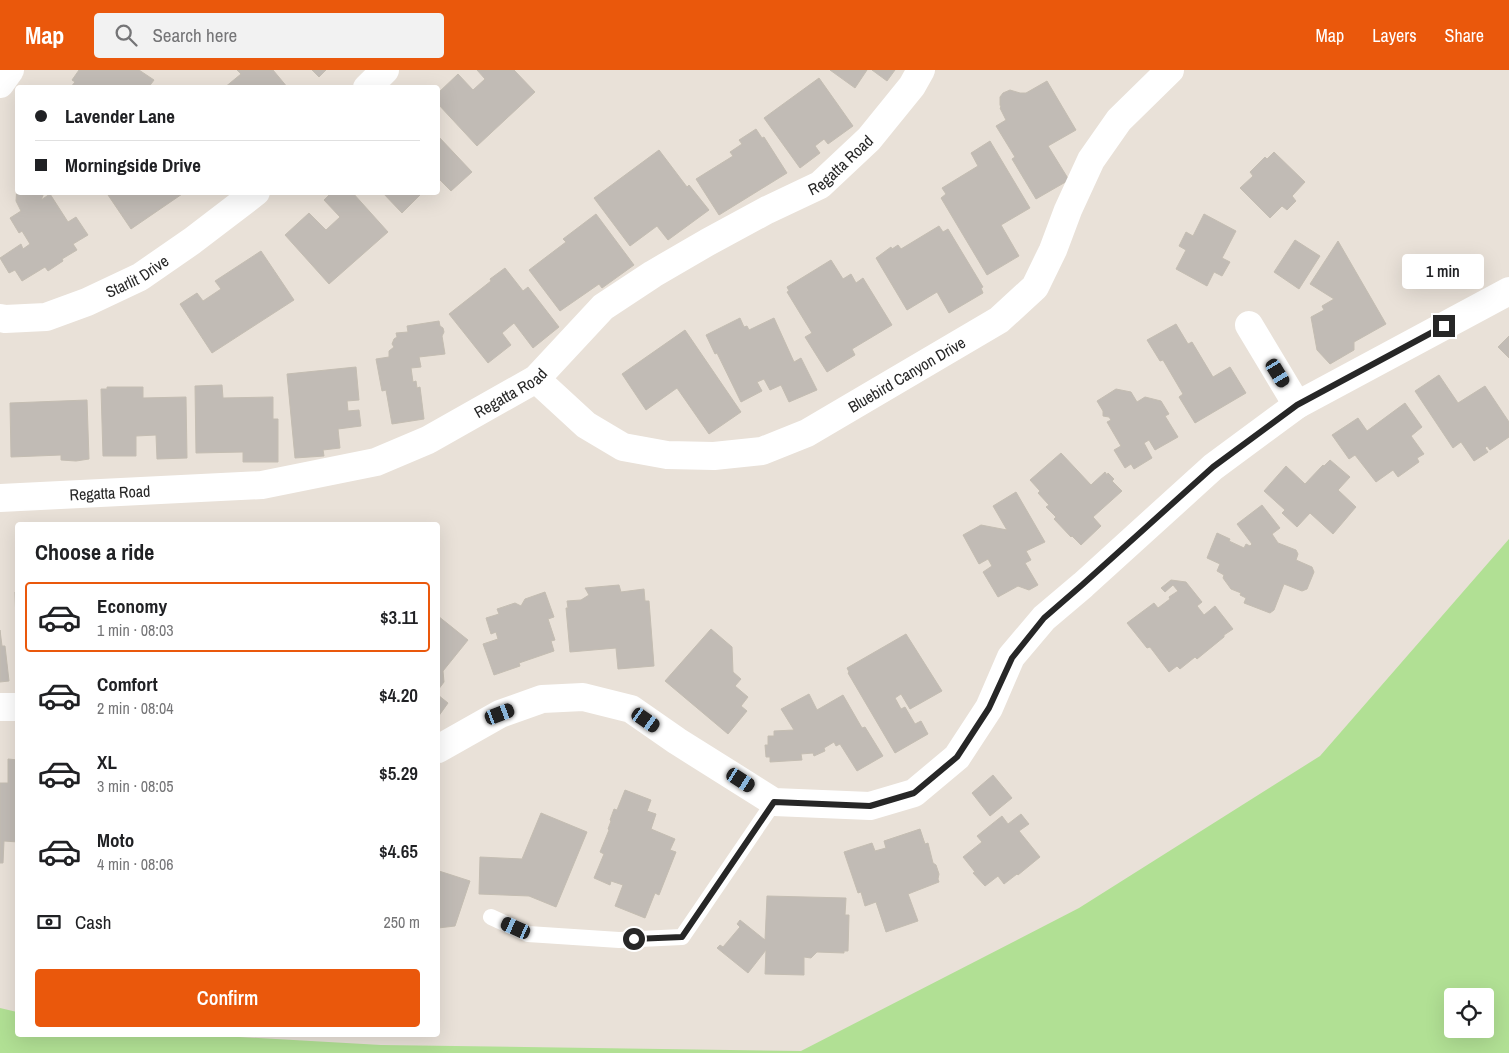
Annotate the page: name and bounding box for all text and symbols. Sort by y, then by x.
search box [94,13,444,58]
text: Map [25,19,64,51]
icon: search [112,21,140,49]
text: Search here [152,22,237,48]
text: Map [1316,23,1344,48]
text: Layers [1372,23,1417,48]
text: Share [1445,23,1484,48]
text: Lavender Lane [65,103,175,129]
street label: Regatta Road [804,130,878,200]
text: Morningside Drive [65,152,201,178]
street label: Starlit Drive [102,250,173,303]
callout: 1 min [1403,254,1485,288]
text: 1 min [1426,260,1460,282]
route end [1433,315,1455,337]
street label: Bluebird Canyon Drive [844,331,969,418]
car [1263,356,1292,390]
street label: Regatta Road [470,363,552,423]
street label: Regatta Road [69,480,151,506]
text: Choose a ride [35,537,154,567]
text: Economy [97,593,167,619]
icon: car [37,595,82,640]
text: $3.11 [380,604,418,630]
text: 1 min · 08:03 [97,619,174,641]
text: Comfort [97,671,158,697]
icon: car [37,673,82,718]
text: $4.20 [379,682,418,708]
text: 2 min · 08:04 [97,697,174,719]
car [483,702,516,726]
car [629,705,662,735]
text: XL [97,749,117,775]
icon: car [37,751,82,796]
text: $5.29 [379,760,418,786]
car [724,766,757,794]
text: 3 min · 08:05 [97,775,174,797]
text: Moto [97,827,134,853]
icon: car [37,829,82,874]
text: $4.65 [379,838,418,864]
text: 4 min · 08:06 [97,853,174,875]
icon: cash [35,908,63,936]
text: Cash [75,909,111,935]
text: 250 m [384,911,420,933]
car [499,915,532,941]
route start [623,928,645,950]
button: Confirm [35,969,420,1027]
map controls [1444,988,1494,1038]
button: locate [1444,988,1494,1038]

